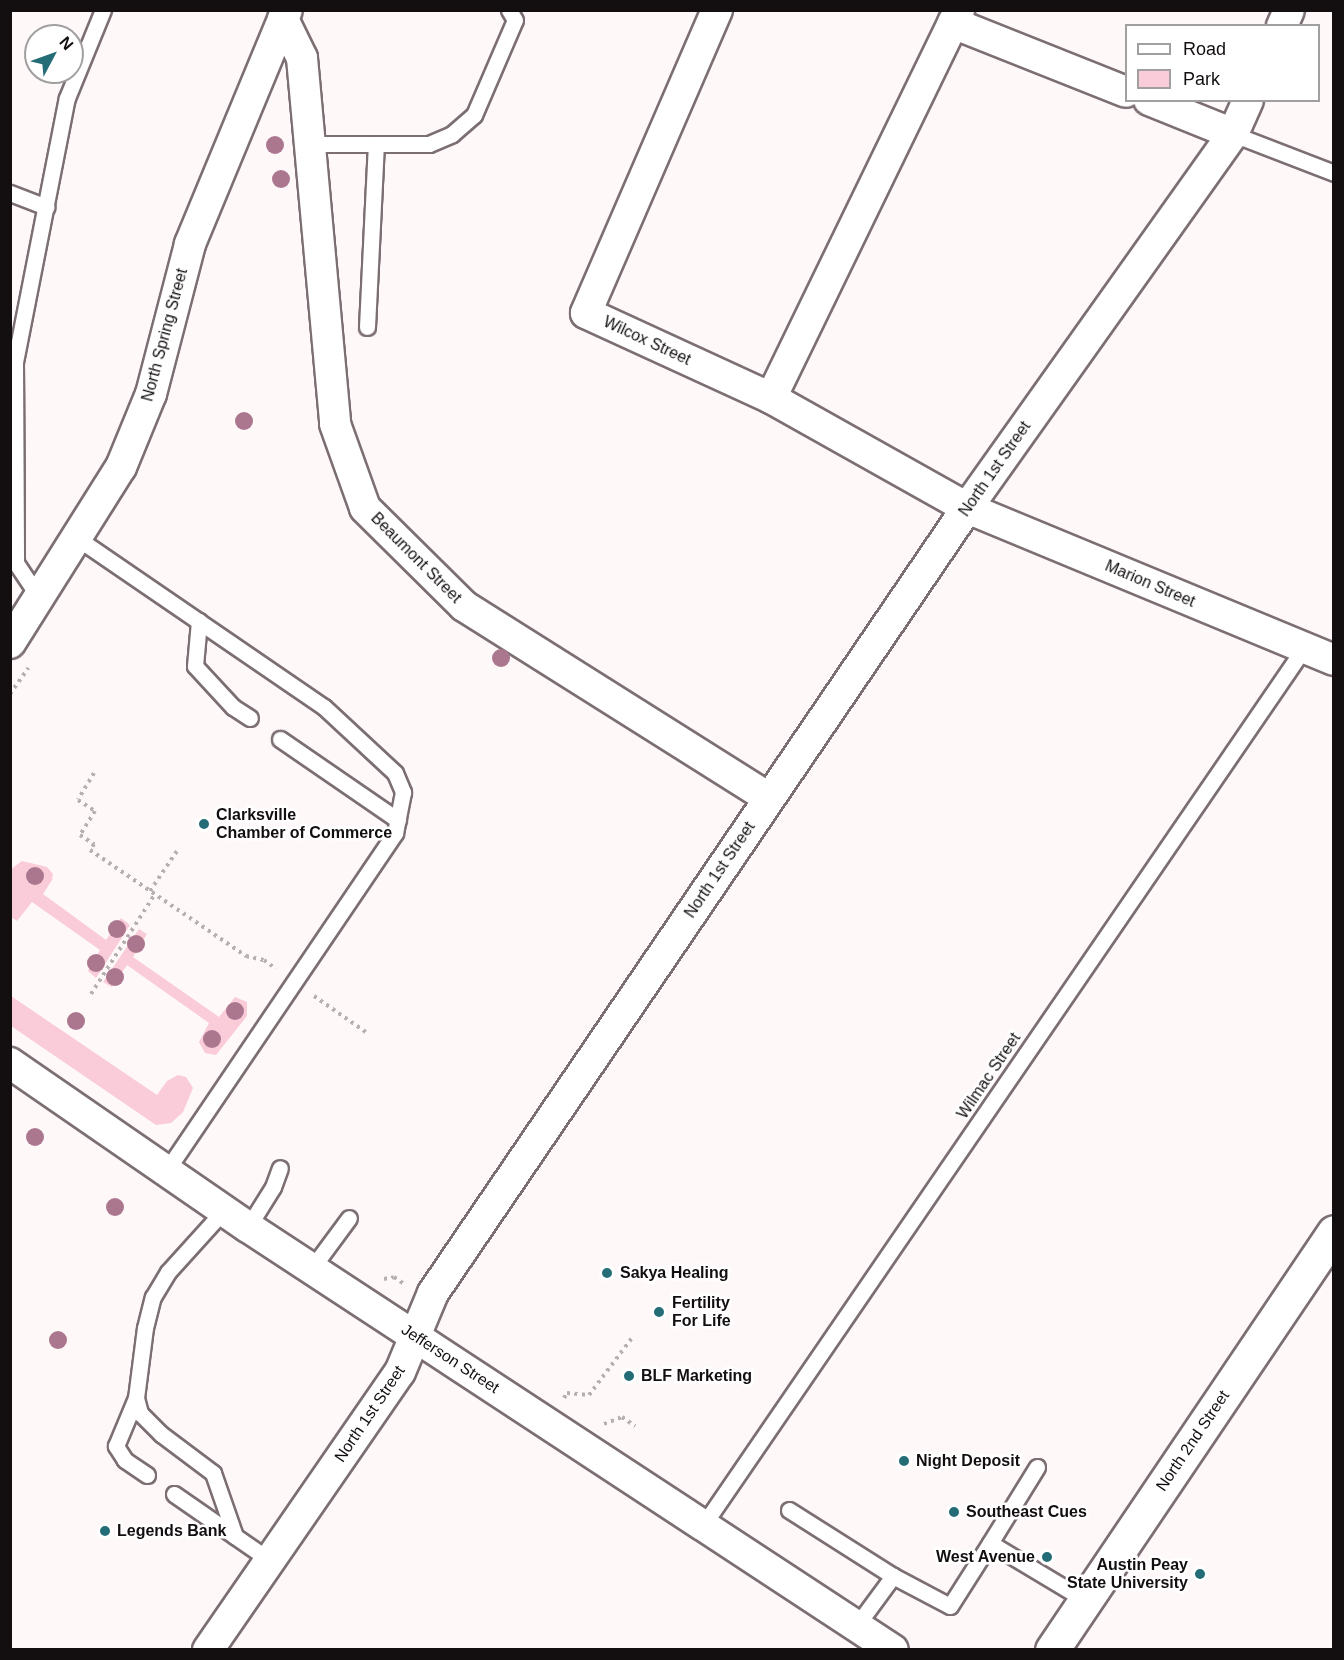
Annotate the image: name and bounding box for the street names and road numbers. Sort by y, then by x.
street label: North Spring Street [138,266,192,404]
street label: Wilcox Street [600,312,694,370]
street label: North 1st Street [955,418,1035,520]
street label: Beaumont Street [367,509,465,607]
street label: Marion Street [1102,556,1198,612]
street label: North 1st Street [681,818,759,922]
street label: Wilmac Street [953,1029,1025,1123]
street label: Jefferson Street [398,1320,502,1398]
street label: North 1st Street [331,1362,409,1466]
street label: North 2nd Street [1152,1387,1234,1495]

